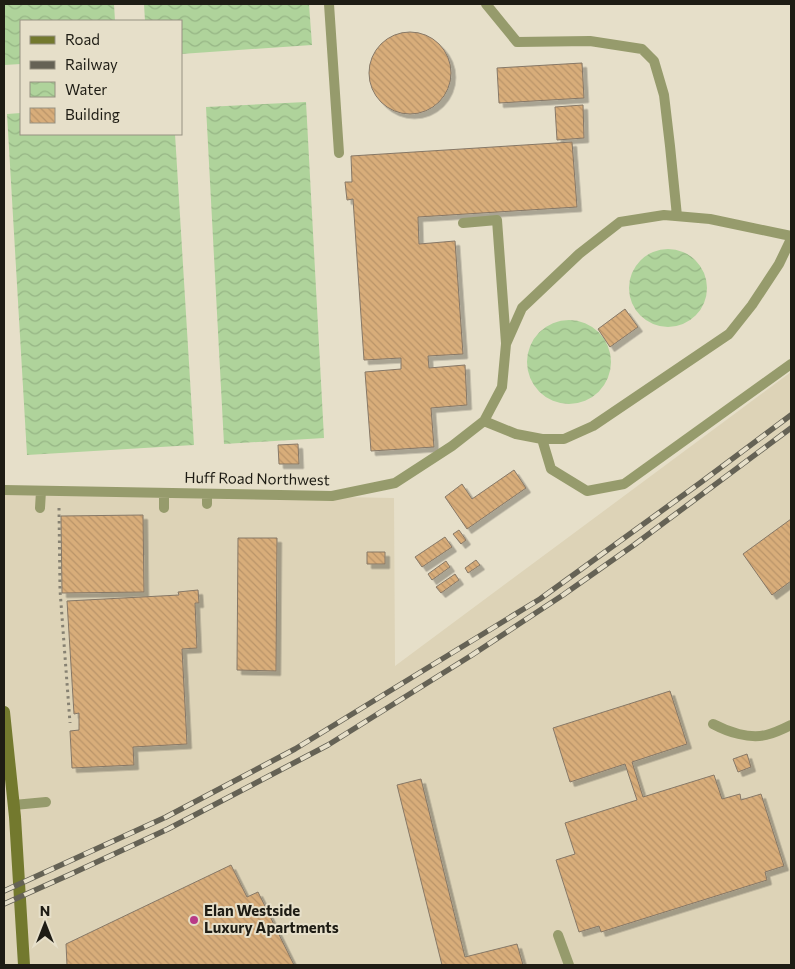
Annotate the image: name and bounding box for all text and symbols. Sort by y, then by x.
legend [20,20,182,135]
text: Road [65,30,100,48]
text: Railway [65,55,118,73]
text: Water [65,80,107,98]
text: Building [65,105,120,123]
street label: Huff Road Northwest [184,468,330,488]
north arrow [20,899,70,949]
place label: Elan Westside Luxury Apartments [204,901,339,936]
text: N [40,902,50,919]
marker: Elan Westside Luxury Apartments [188,914,200,926]

